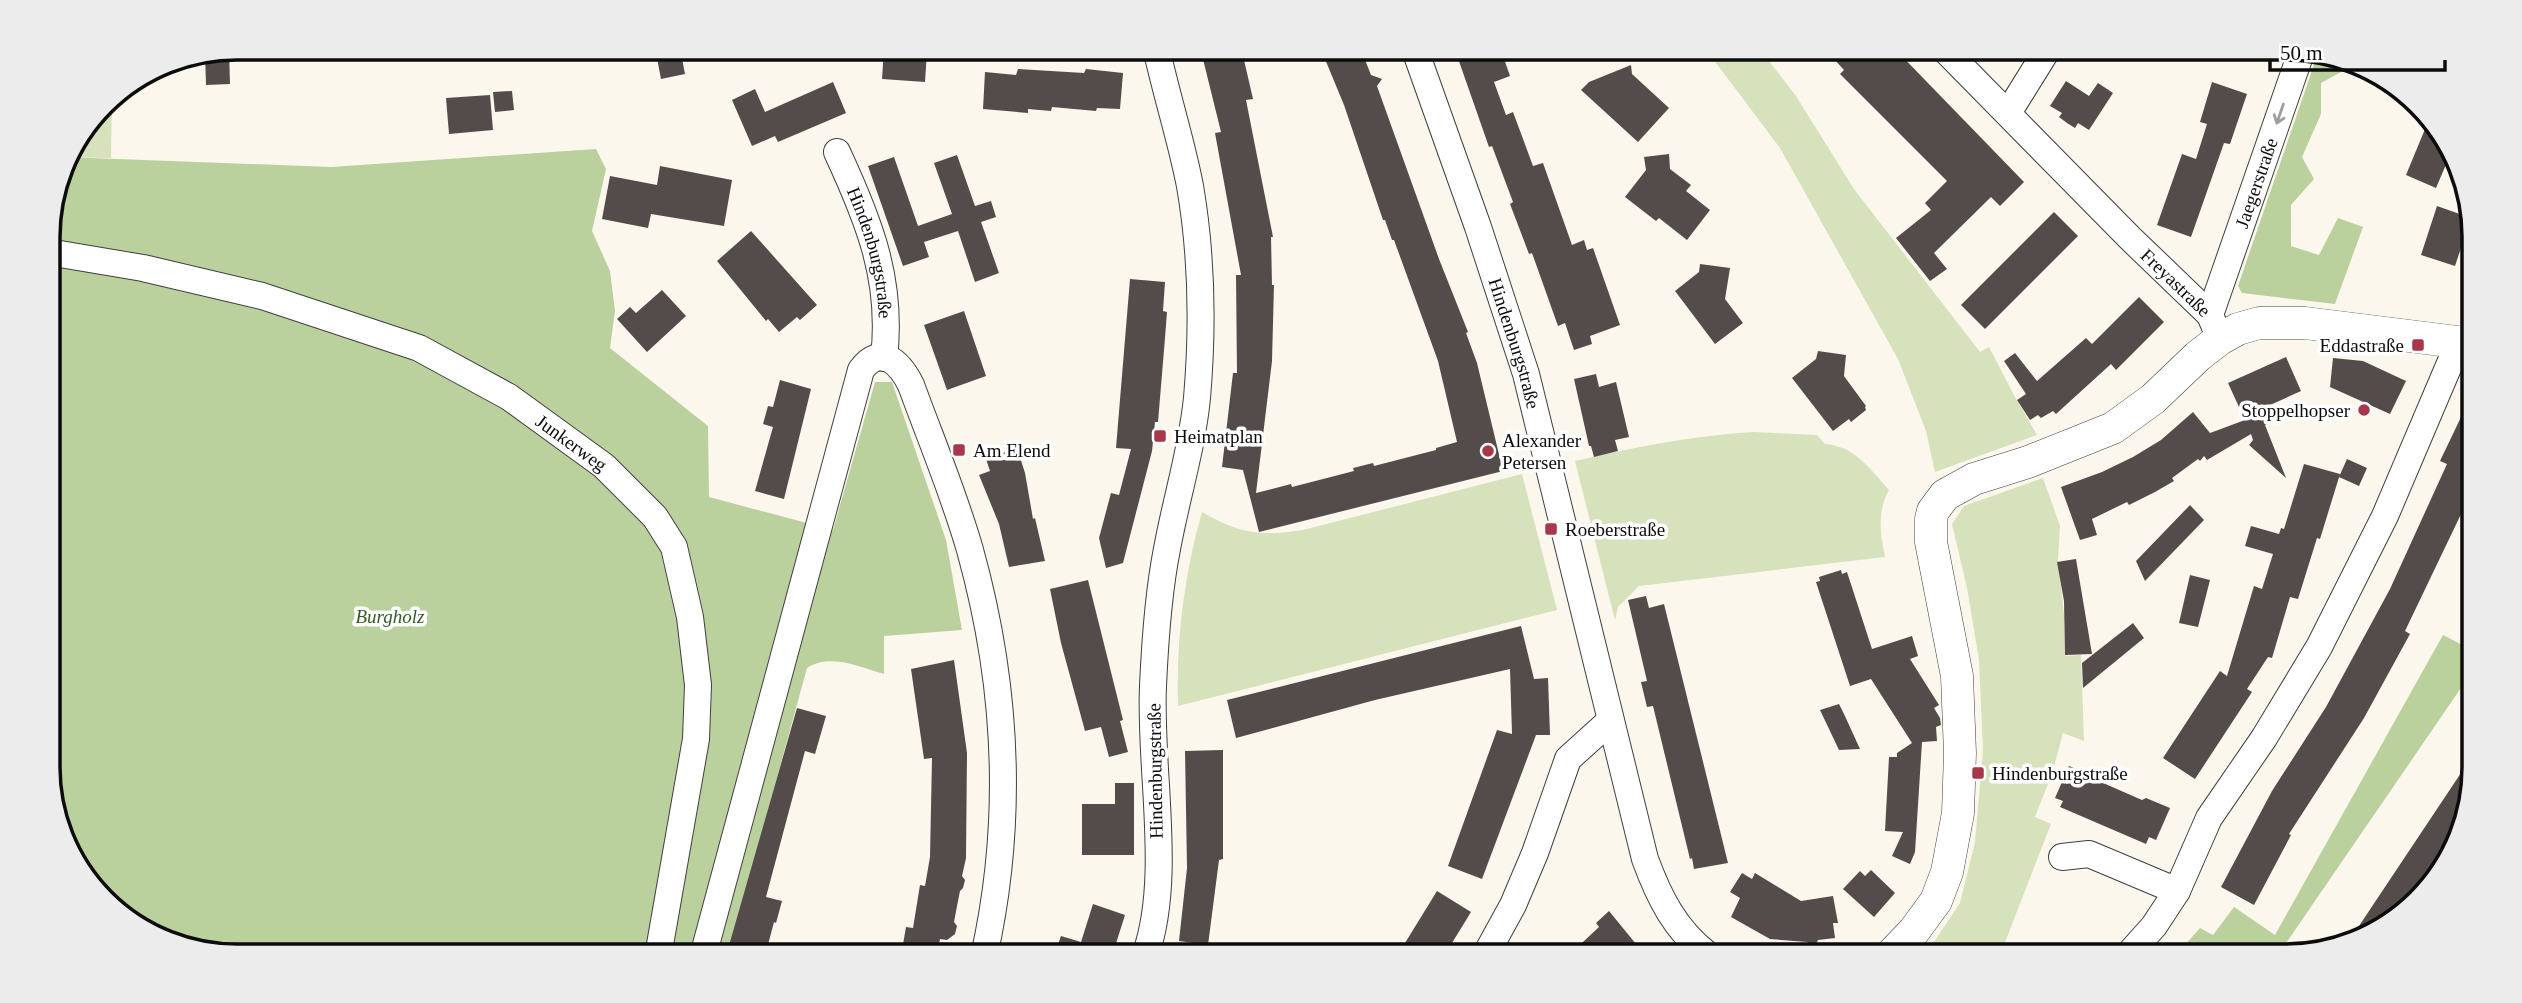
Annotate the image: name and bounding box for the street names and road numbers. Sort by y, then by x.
street label: Jaegerstraße [2231,135,2281,231]
street label: Hindenburgstraße [843,184,896,319]
street label: Freyastraße [2137,244,2215,321]
street label: Hindenburgstraße [1485,275,1545,411]
street label: Junkerweg [532,410,612,476]
street label: Hindenburgstraße [1143,703,1167,839]

